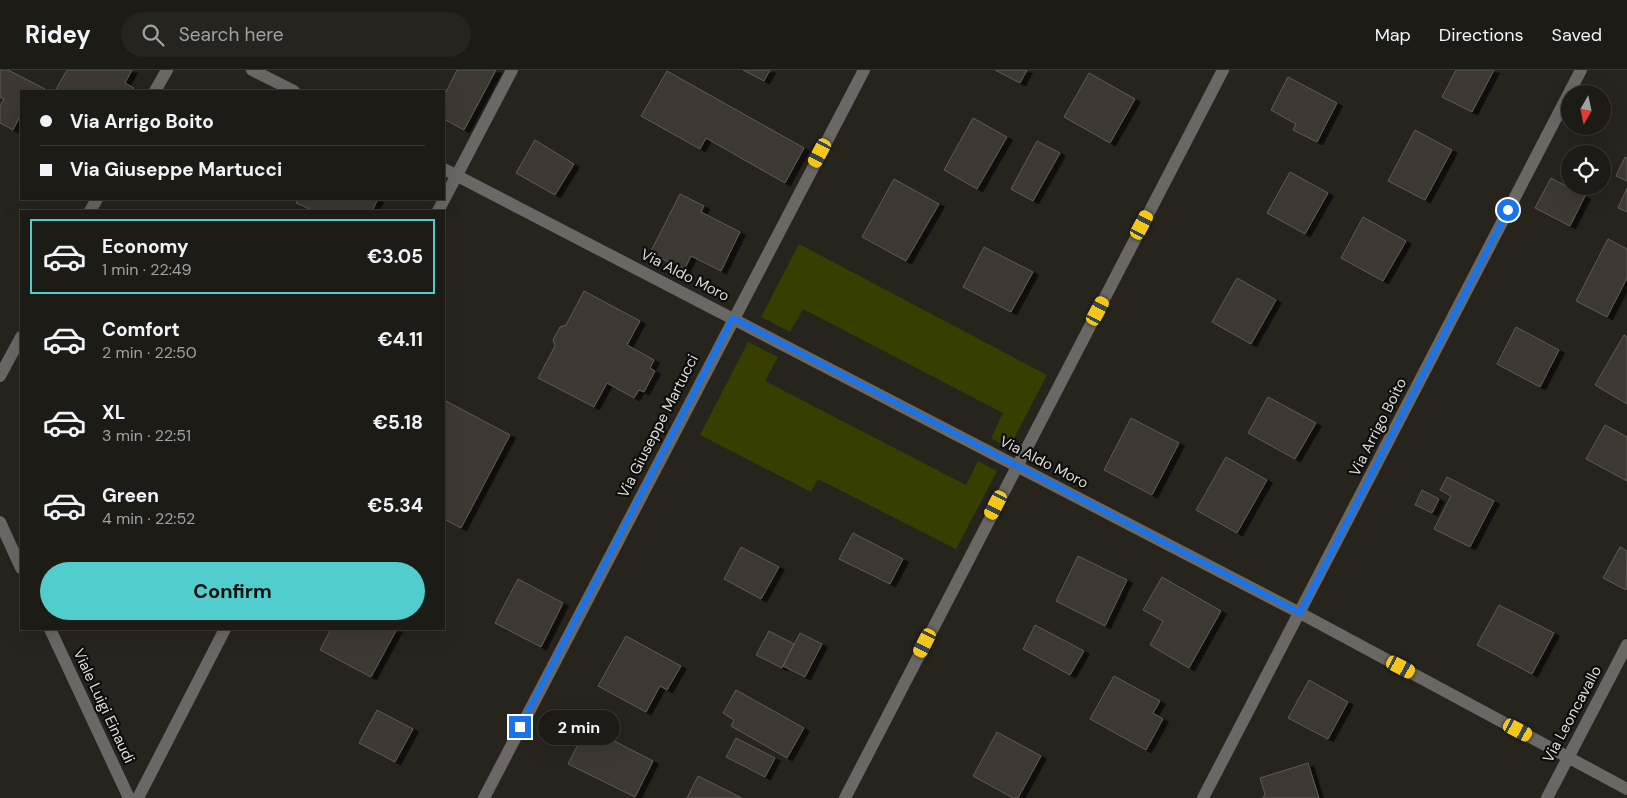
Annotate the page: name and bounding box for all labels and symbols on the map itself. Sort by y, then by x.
north arrow [1561,85,1611,135]
car [806,136,833,170]
route start [1497,199,1519,221]
car [1128,208,1155,242]
street label: Via Aldo Moro [637,244,733,306]
car [1084,294,1111,328]
street label: Via Giuseppe Martucci [613,351,703,501]
street label: Via Arrigo Boito [1345,374,1411,479]
street label: Via Aldo Moro [996,431,1092,493]
car [982,488,1009,522]
car [911,626,938,660]
street label: Viale Luigi Einaudi [69,646,139,766]
car [1384,653,1417,681]
street label: Via Leoncavallo [1538,662,1606,766]
callout: 2 min [538,710,620,744]
route end [509,716,531,738]
car [1501,716,1534,744]

